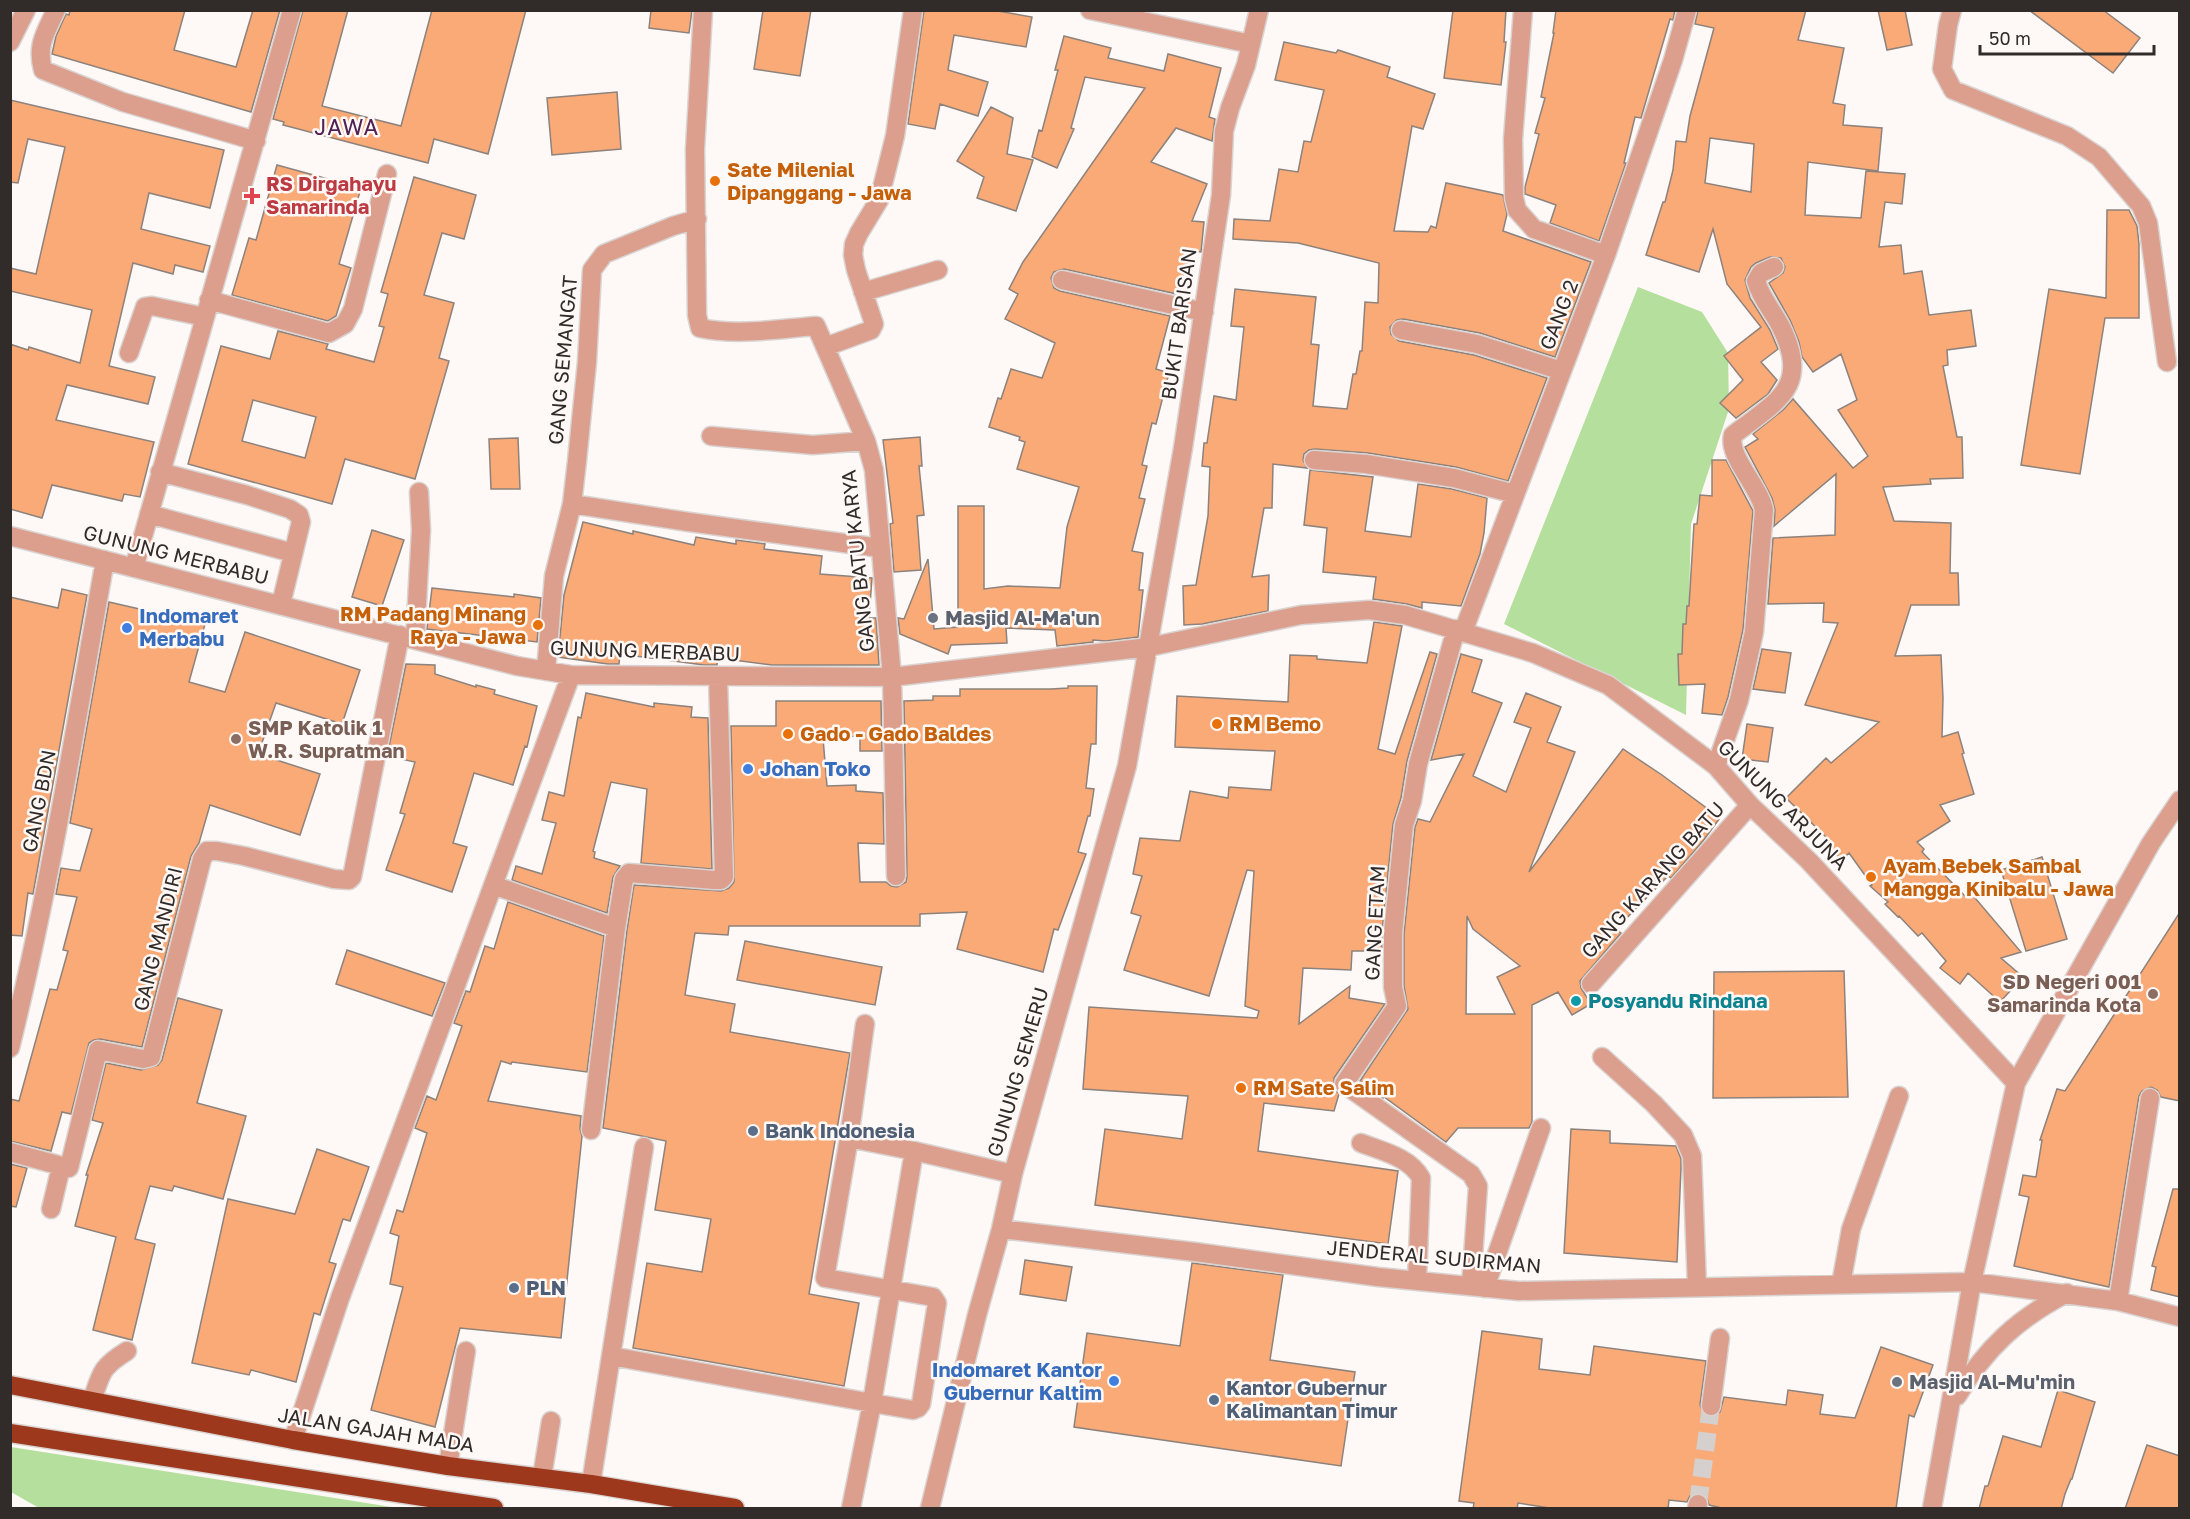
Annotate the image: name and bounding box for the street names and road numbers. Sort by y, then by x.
street label: BUKIT BARISAN [1155,246,1201,401]
street label: GANG SEMANGAT [543,274,581,446]
street label: GANG 2 [1534,276,1582,353]
street label: GANG BATU KARYA [836,469,879,653]
street label: GUNUNG MERBABU [81,519,271,589]
street label: GUNUNG MERBABU [550,635,740,665]
street label: GUNUNG ARJUNA [1714,734,1854,874]
street label: GANG BDN [16,747,60,854]
street label: GANG KARANG BATU [1576,796,1729,962]
street label: GANG MANDIRI [128,864,186,1013]
street label: GANG ETAM [1359,865,1389,981]
street label: GUNUNG SEMERU [981,984,1053,1159]
street label: JENDERAL SUDIRMAN [1326,1235,1542,1277]
street label: JALAN GAJAH MADA [276,1402,476,1456]

